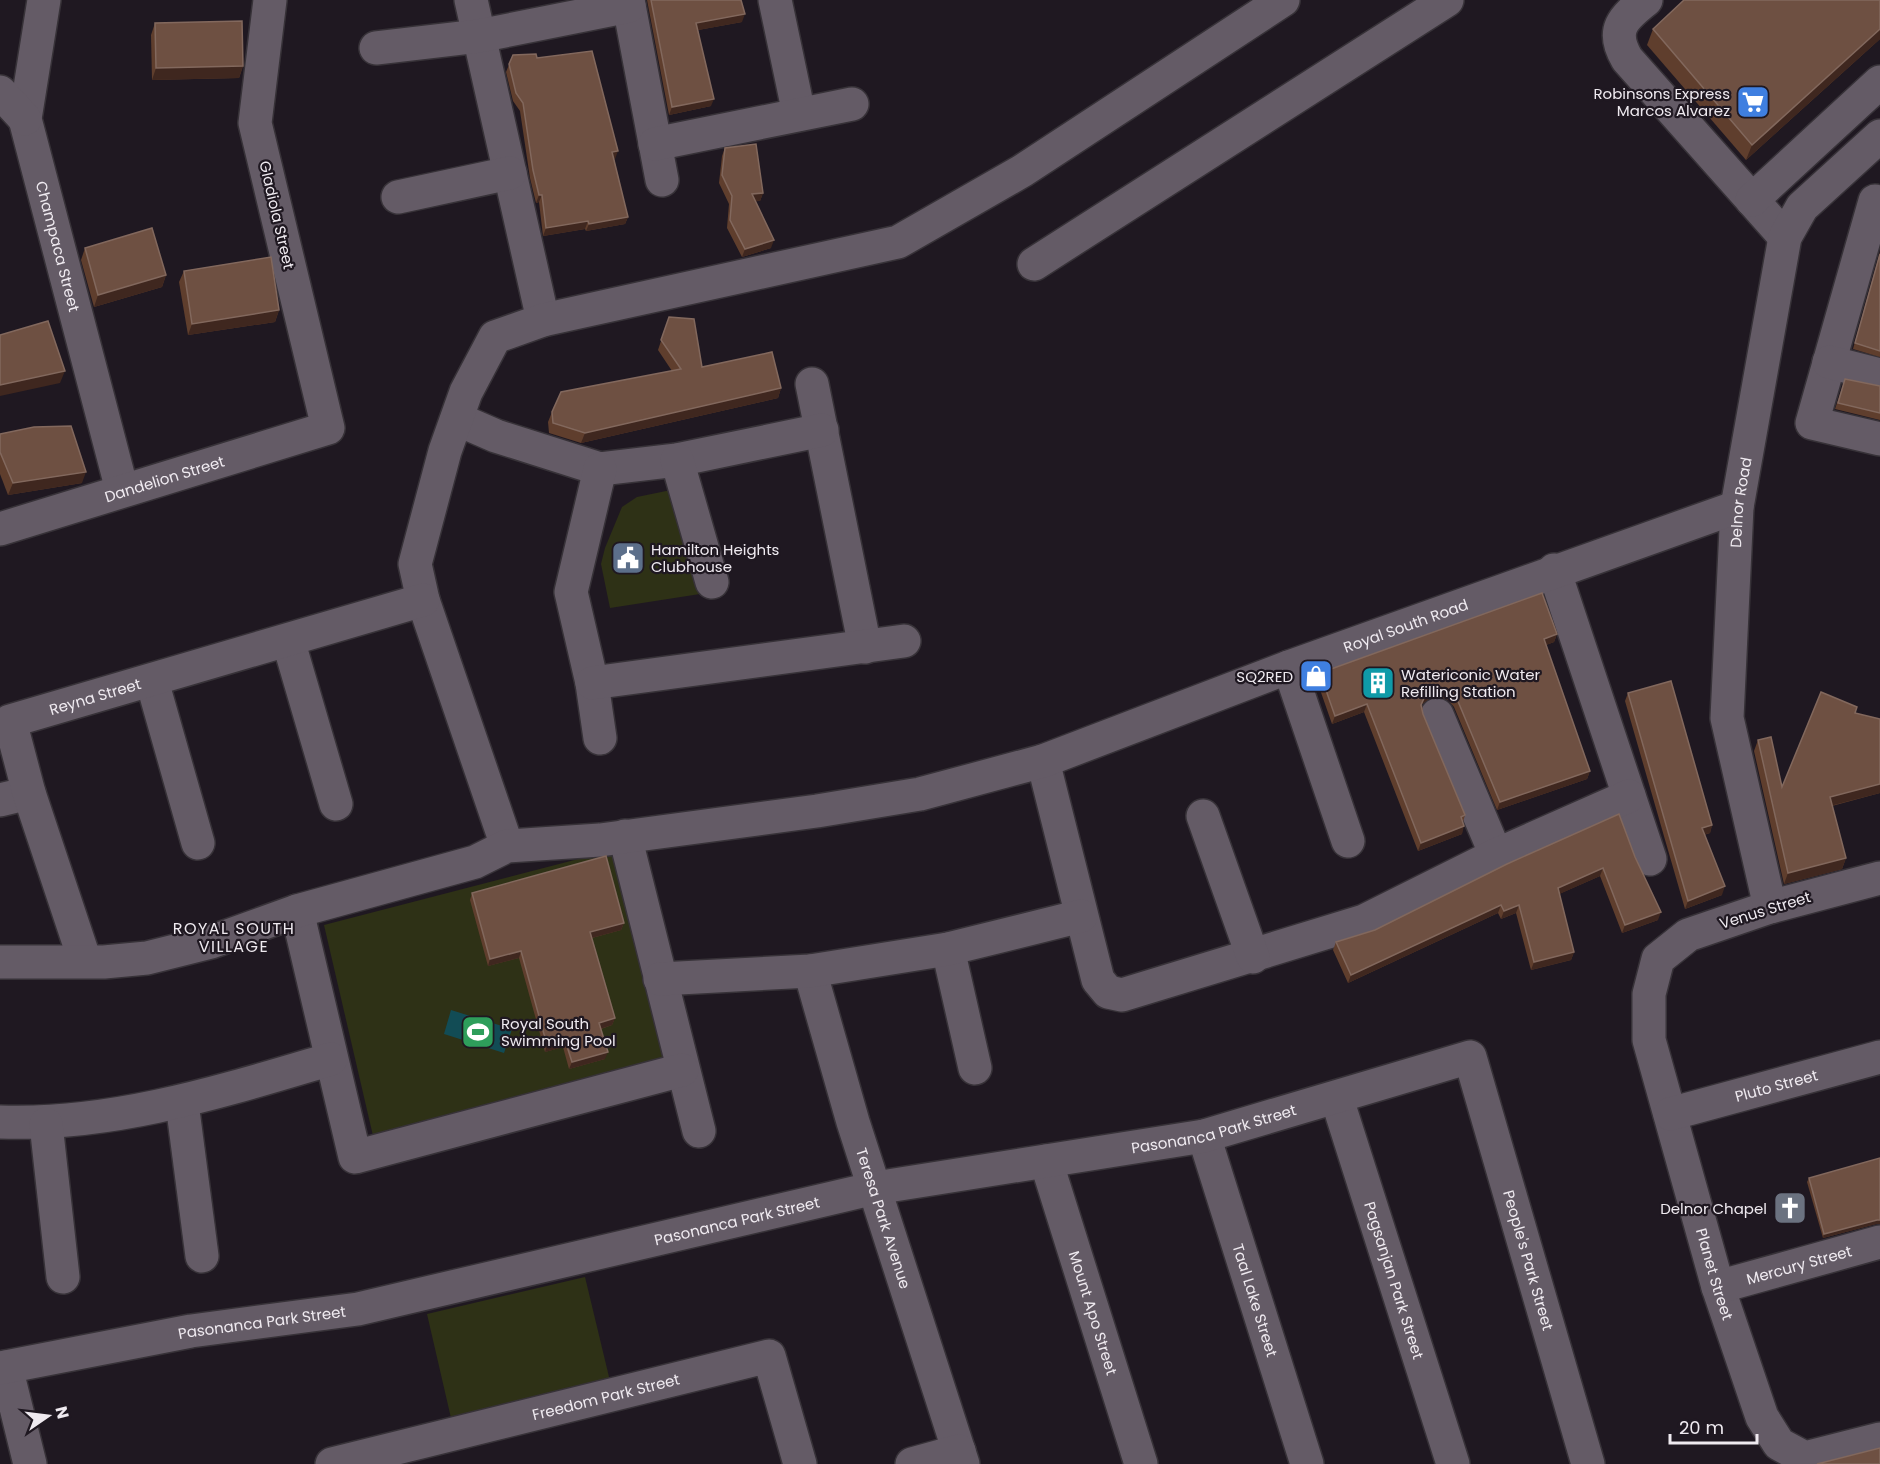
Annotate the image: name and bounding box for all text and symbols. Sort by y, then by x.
place label: Robinsons Express Marcos Alvarez [1593,83,1730,121]
supermarket icon: Robinsons Express Marcos Alvarez [1735,84,1771,120]
street label: Gladiola Street [254,159,300,271]
street label: Champaca Street [31,179,85,314]
street label: Dandelion Street [102,450,227,507]
street label: Delnor Road [1725,455,1756,548]
place label: Hamilton Heights Clubhouse [651,539,780,577]
public building icon: Hamilton Heights Clubhouse [610,540,646,576]
street label: Royal South Road [1340,593,1471,657]
shop icon: SQ2RED [1298,658,1334,694]
place label: Watericonic Water Refilling Station [1401,664,1540,702]
building icon: Watericonic Water Refilling Station [1360,665,1396,701]
place label: SQ2RED [1236,666,1293,687]
street label: Reyna Street [47,673,143,720]
street label: Venus Street [1717,886,1813,934]
district label: ROYAL SOUTH VILLAGE [173,917,295,958]
place label: Royal South Swimming Pool [501,1013,616,1051]
sports icon: Royal South Swimming Pool [460,1014,496,1050]
street label: Pluto Street [1732,1064,1820,1106]
street label: Pasonanca Park Street [1130,1099,1299,1158]
street label: Teresa Park Avenue [851,1145,916,1291]
street label: People's Park Street [1499,1187,1559,1333]
church icon: Delnor Chapel [1772,1190,1808,1226]
street label: Pasonanca Park Street [652,1191,821,1250]
place label: Delnor Chapel [1660,1198,1767,1219]
street label: Pagsanjan Park Street [1360,1199,1429,1362]
street label: Planet Street [1692,1226,1739,1323]
street label: Mercury Street [1744,1240,1854,1289]
street label: Taal Lake Street [1228,1241,1283,1359]
street label: Mount Apo Street [1064,1248,1123,1377]
street label: Pasonanca Park Street [176,1300,347,1344]
street label: Freedom Park Street [530,1368,682,1425]
north arrow [18,1386,78,1446]
text: N [49,1404,75,1421]
scale bar [1670,1407,1757,1445]
text: 20 m [1679,1415,1724,1440]

